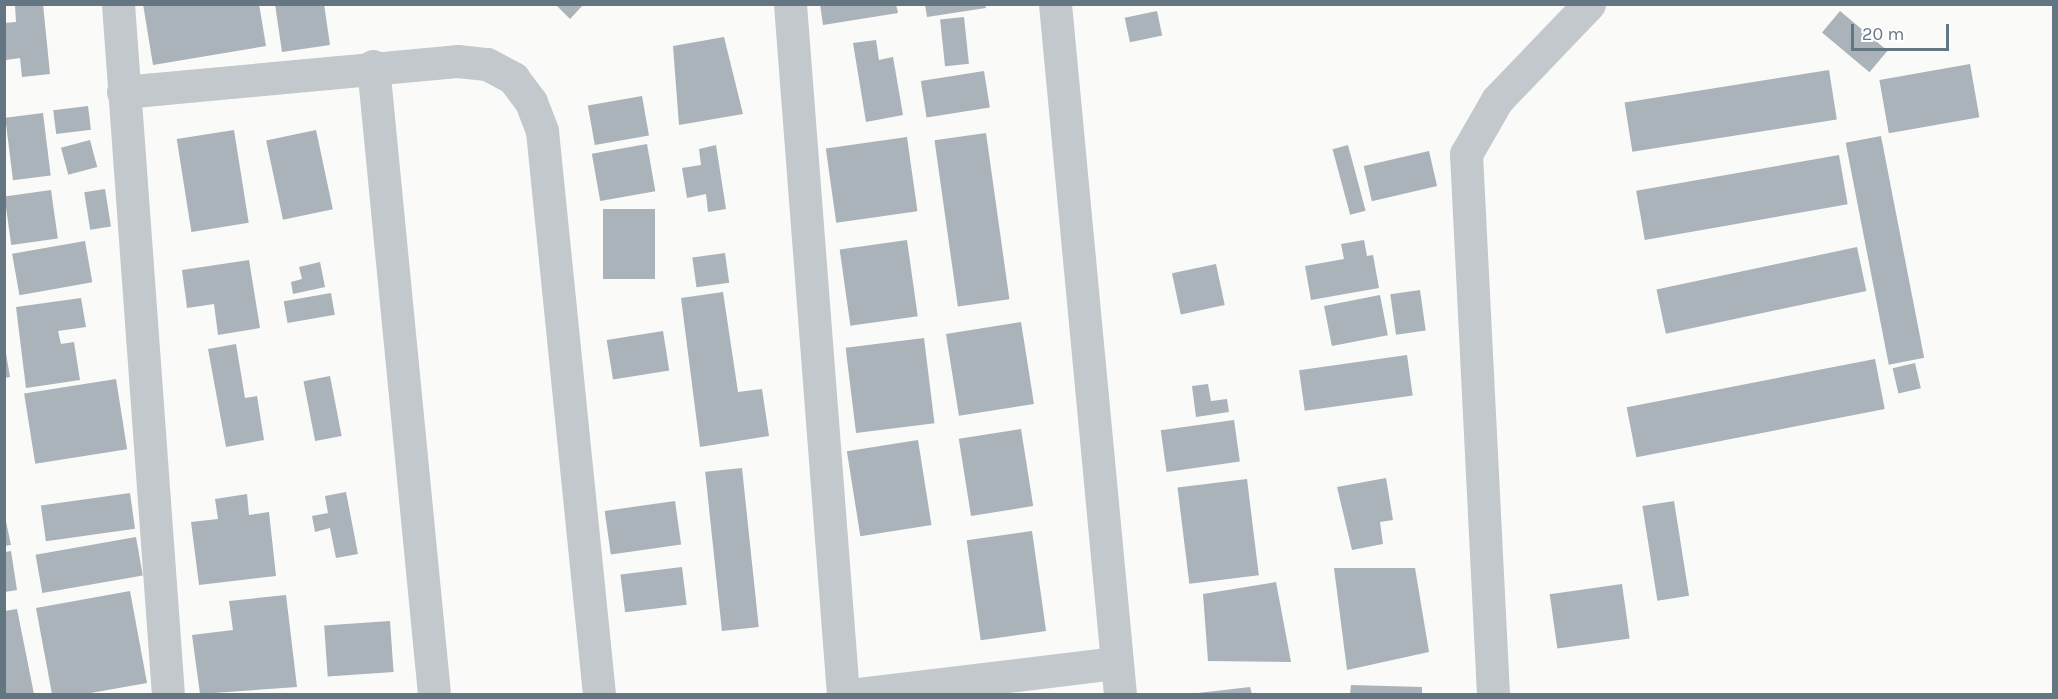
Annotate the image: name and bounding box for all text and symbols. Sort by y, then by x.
scale bar [1854,12,1952,50]
text: 20 m [1862,23,1904,45]

